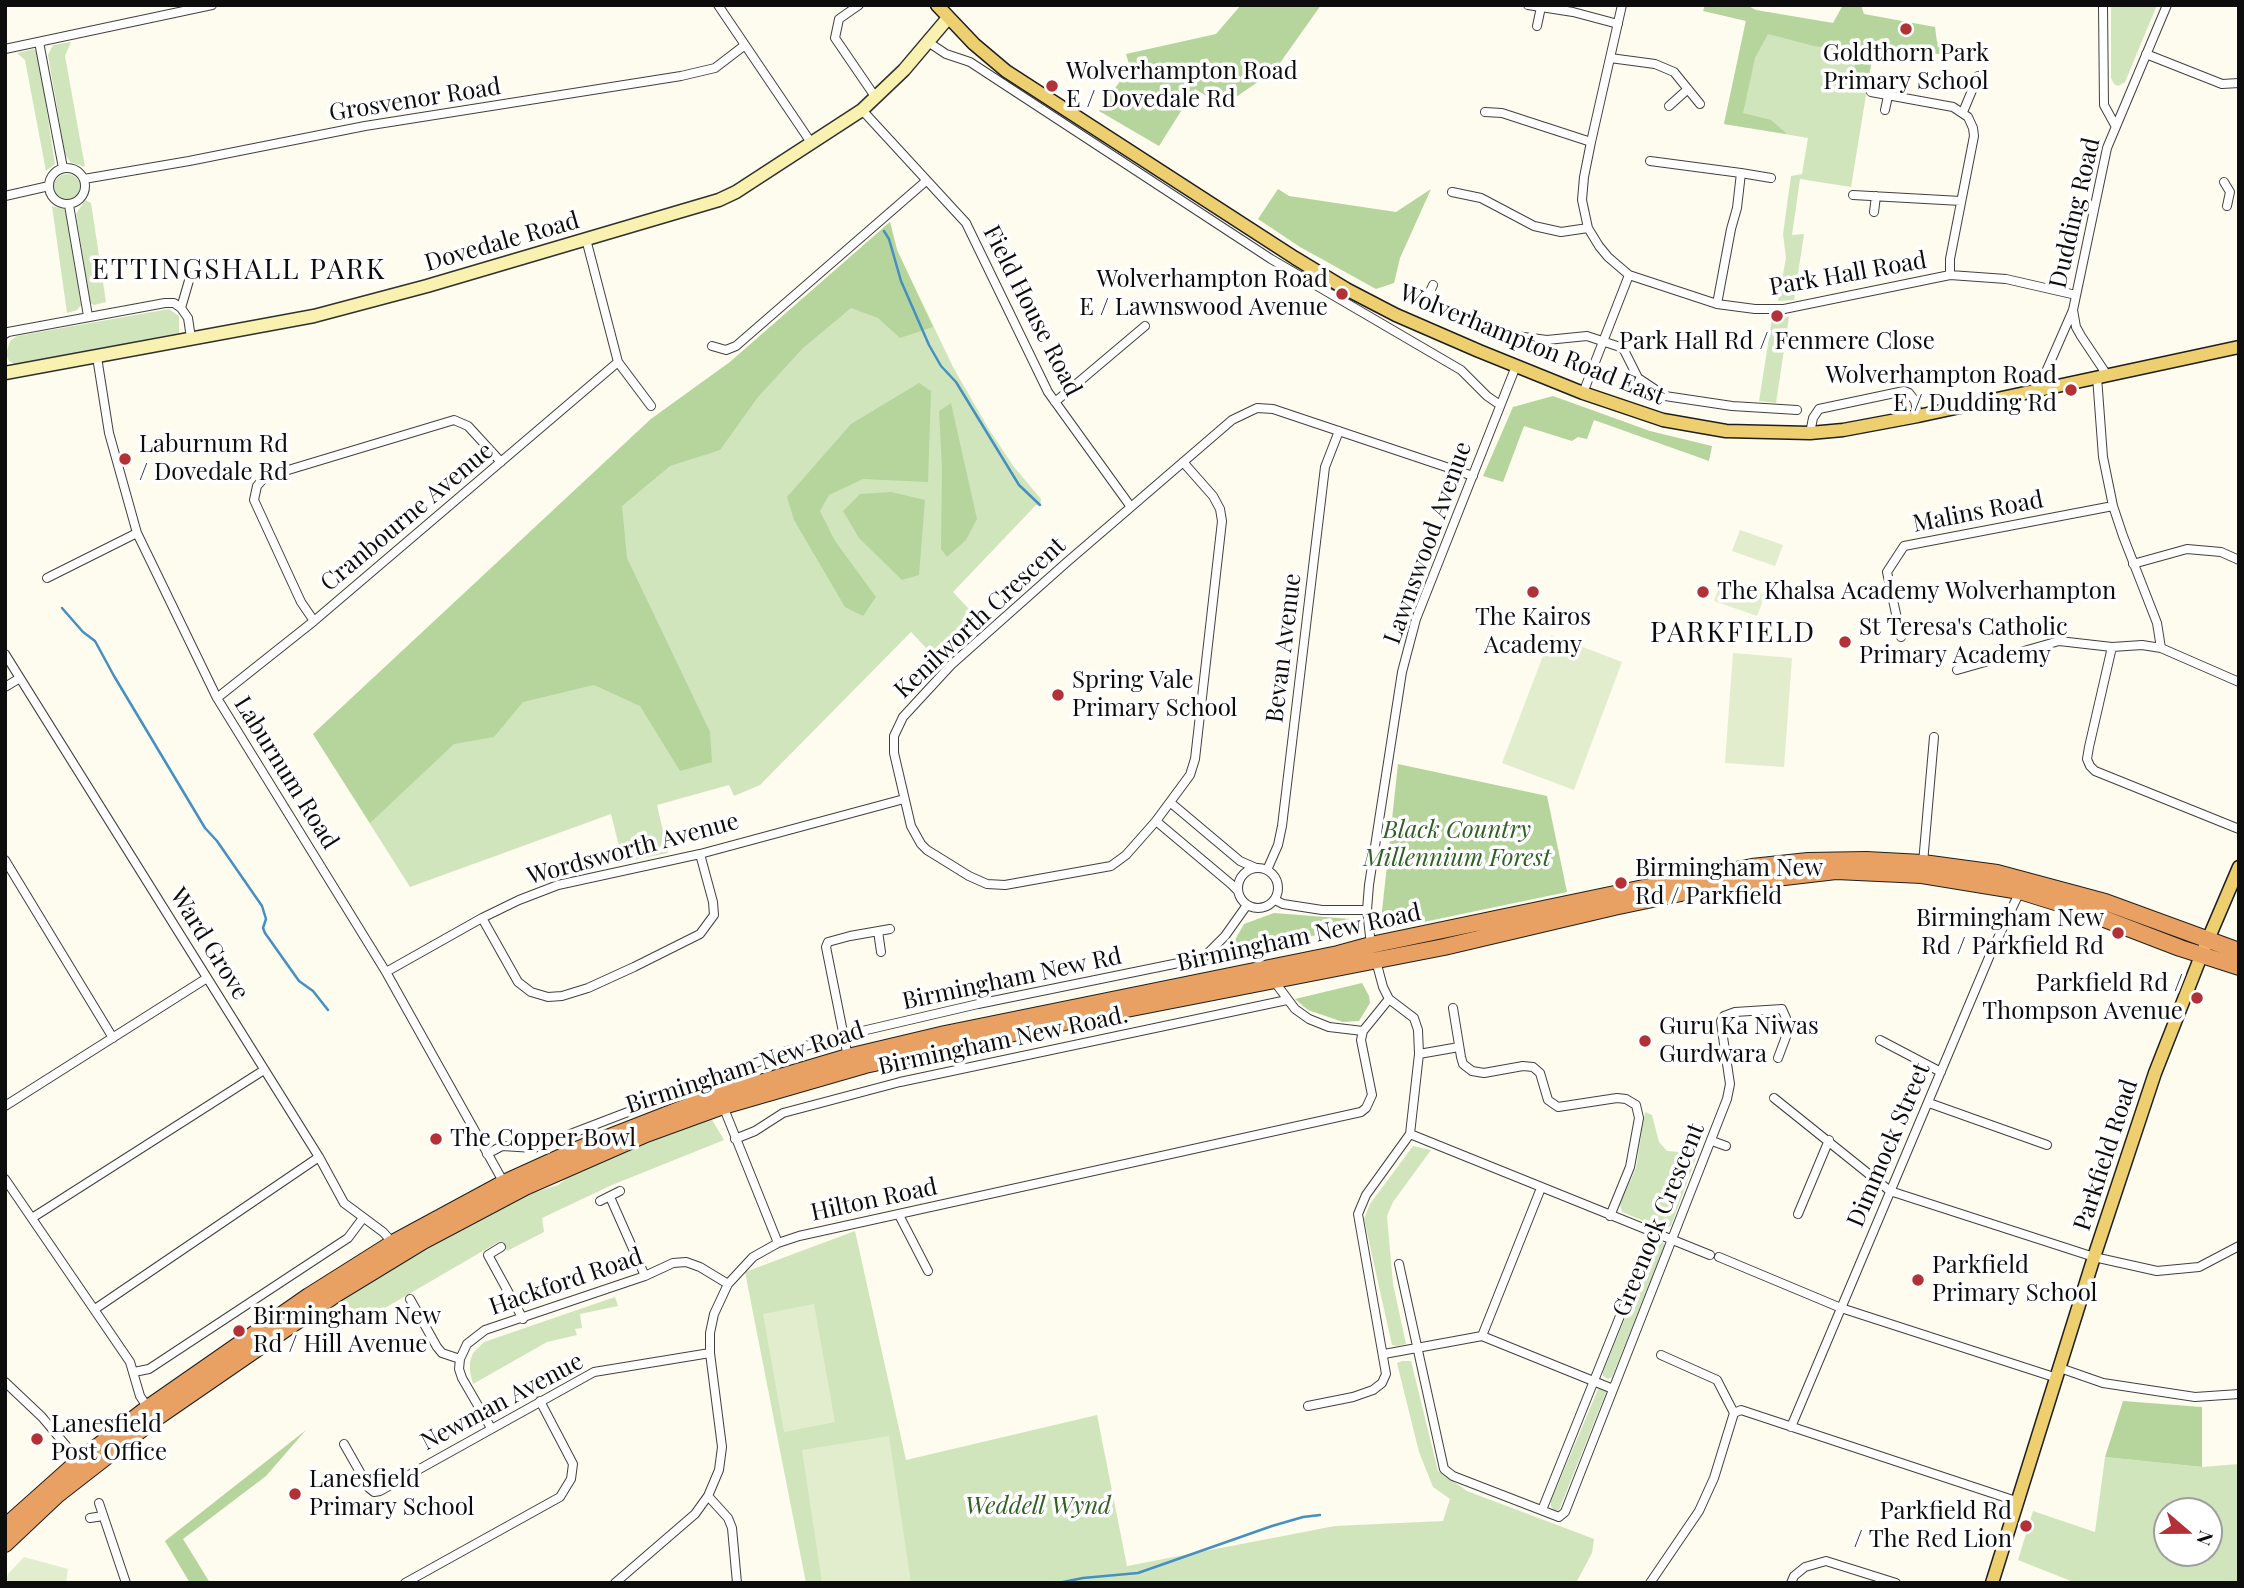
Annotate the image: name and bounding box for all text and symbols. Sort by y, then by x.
marker: Goldthorn Park Primary School [1898,21,1914,37]
place label: Goldthorn Park Primary School [1823,40,1989,96]
place label: Wolverhampton Road E / Dovedale Rd [1066,58,1298,114]
street label: Grosvenor Road [327,72,503,128]
marker: Wolverhampton Road E / Dovedale Rd [1044,78,1060,94]
street label: Dudding Road [2044,135,2106,291]
street label: Dovedale Road [421,206,583,278]
street label: Field House Road [977,221,1087,401]
street label: Park Hall Road [1767,246,1929,302]
district label: ETTINGSHALL PARK [94,253,384,287]
place label: Wolverhampton Road E / Lawnswood Avenue [1079,266,1328,322]
street label: Wolverhampton Road East [1395,279,1669,411]
marker: Wolverhampton Road E / Lawnswood Avenue [1334,286,1350,302]
marker: Park Hall Rd / Fenmere Close [1769,308,1785,324]
place label: Park Hall Rd / Fenmere Close [1619,328,1935,356]
place label: Wolverhampton Road E / Dudding Rd [1825,362,2057,418]
marker: Wolverhampton Road E / Dudding Rd [2063,382,2079,398]
place label: Laburnum Rd / Dovedale Rd [139,431,288,487]
street label: Cranbourne Avenue [315,436,499,598]
street label: Lawnswood Avenue [1378,438,1478,648]
marker: Laburnum Rd / Dovedale Rd [117,451,133,467]
street label: Malins Road [1910,485,2046,539]
street label: Kenilworth Crescent [889,531,1071,705]
street label: Bevan Avenue [1261,572,1307,724]
place label: The Khalsa Academy Wolverhampton [1717,578,2116,606]
marker: The Kairos Academy [1525,584,1541,600]
marker: The Khalsa Academy Wolverhampton [1695,584,1711,600]
place label: The Kairos Academy [1475,604,1591,660]
place label: St Teresa's Catholic Primary Academy [1859,614,2068,670]
district label: PARKFIELD [1651,616,1815,650]
marker: St Teresa's Catholic Primary Academy [1837,634,1853,650]
place label: Spring Vale Primary School [1072,667,1237,723]
marker: Spring Vale Primary School [1050,687,1066,703]
street label: Laburnum Road [228,691,344,855]
street label: Wordsworth Avenue [524,807,742,891]
park label: Black Country Millennium Forest [1363,817,1551,873]
place label: Birmingham New Rd / Parkfield [1635,855,1823,911]
marker: Birmingham New Rd / Parkfield [1613,875,1629,891]
street label: Ward Grove [163,883,255,1005]
street label: Birmingham New Road [1174,898,1424,978]
place label: Birmingham New Rd / Parkfield Rd [1916,905,2104,961]
marker: Birmingham New Rd / Parkfield Rd [2110,925,2126,941]
street label: Birmingham New Rd [900,942,1124,1016]
place label: Parkfield Rd / Thompson Avenue [1982,970,2183,1026]
marker: Parkfield Rd / Thompson Avenue [2189,990,2205,1006]
street label: Birmingham New Road. [875,1000,1131,1082]
place label: Guru Ka Niwas Gurdwara [1659,1013,1819,1069]
street label: Birmingham New Road [622,1016,868,1120]
marker: Guru Ka Niwas Gurdwara [1637,1033,1653,1049]
street label: Dimmock Street [1841,1059,1937,1231]
street label: Parkfield Road [2068,1076,2144,1234]
street label: Greenock Crescent [1607,1119,1711,1321]
place label: The Copper Bowl [450,1125,636,1153]
marker: The Copper Bowl [428,1131,444,1147]
street label: Hilton Road [808,1173,940,1227]
street label: Hackford Road [486,1242,646,1322]
place label: Parkfield Primary School [1932,1252,2097,1308]
marker: Parkfield Primary School [1910,1272,1926,1288]
place label: Birmingham New Rd / Hill Avenue [253,1303,441,1359]
marker: Birmingham New Rd / Hill Avenue [231,1323,247,1339]
street label: Newman Avenue [416,1347,588,1457]
place label: Lanesfield Post Office [51,1411,167,1467]
marker: Lanesfield Post Office [29,1431,45,1447]
place label: Lanesfield Primary School [309,1466,474,1522]
marker: Lanesfield Primary School [287,1486,303,1502]
park label: Weddell Wynd [965,1493,1111,1521]
north arrow [2153,1497,2223,1567]
place label: Parkfield Rd / The Red Lion [1854,1498,2012,1554]
marker: Parkfield Rd / The Red Lion [2018,1518,2034,1534]
text: N [2191,1528,2220,1549]

